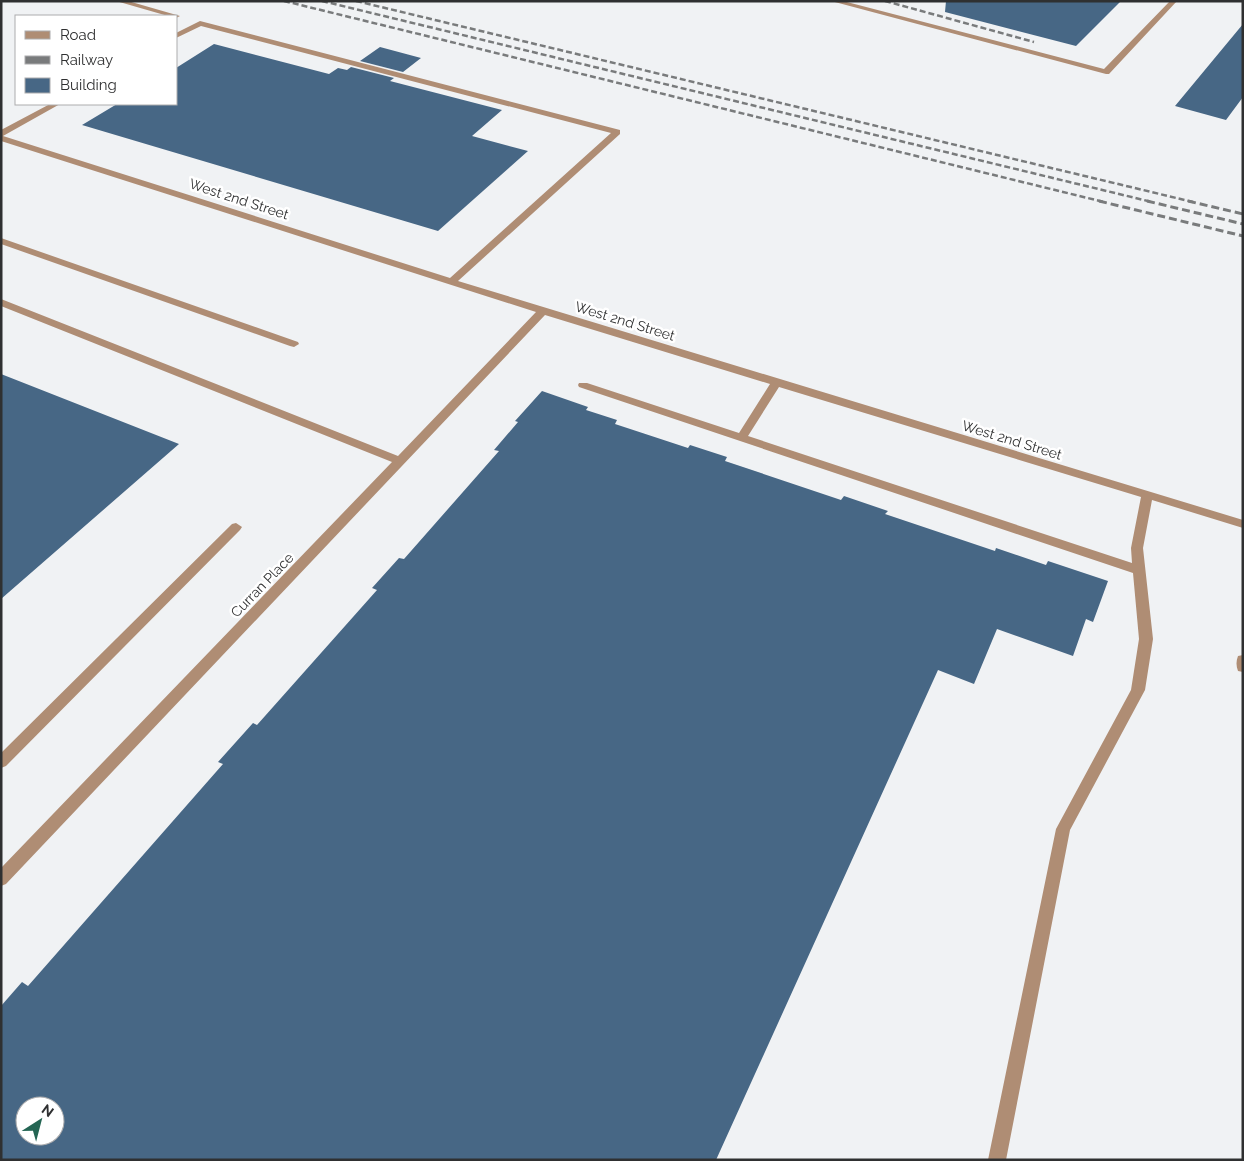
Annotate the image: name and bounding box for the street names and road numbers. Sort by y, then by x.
street label: West 2nd Street [187,175,291,223]
street label: West 2nd Street [573,298,677,344]
street label: West 2nd Street [960,417,1064,463]
street label: Curran Place [227,550,297,620]

